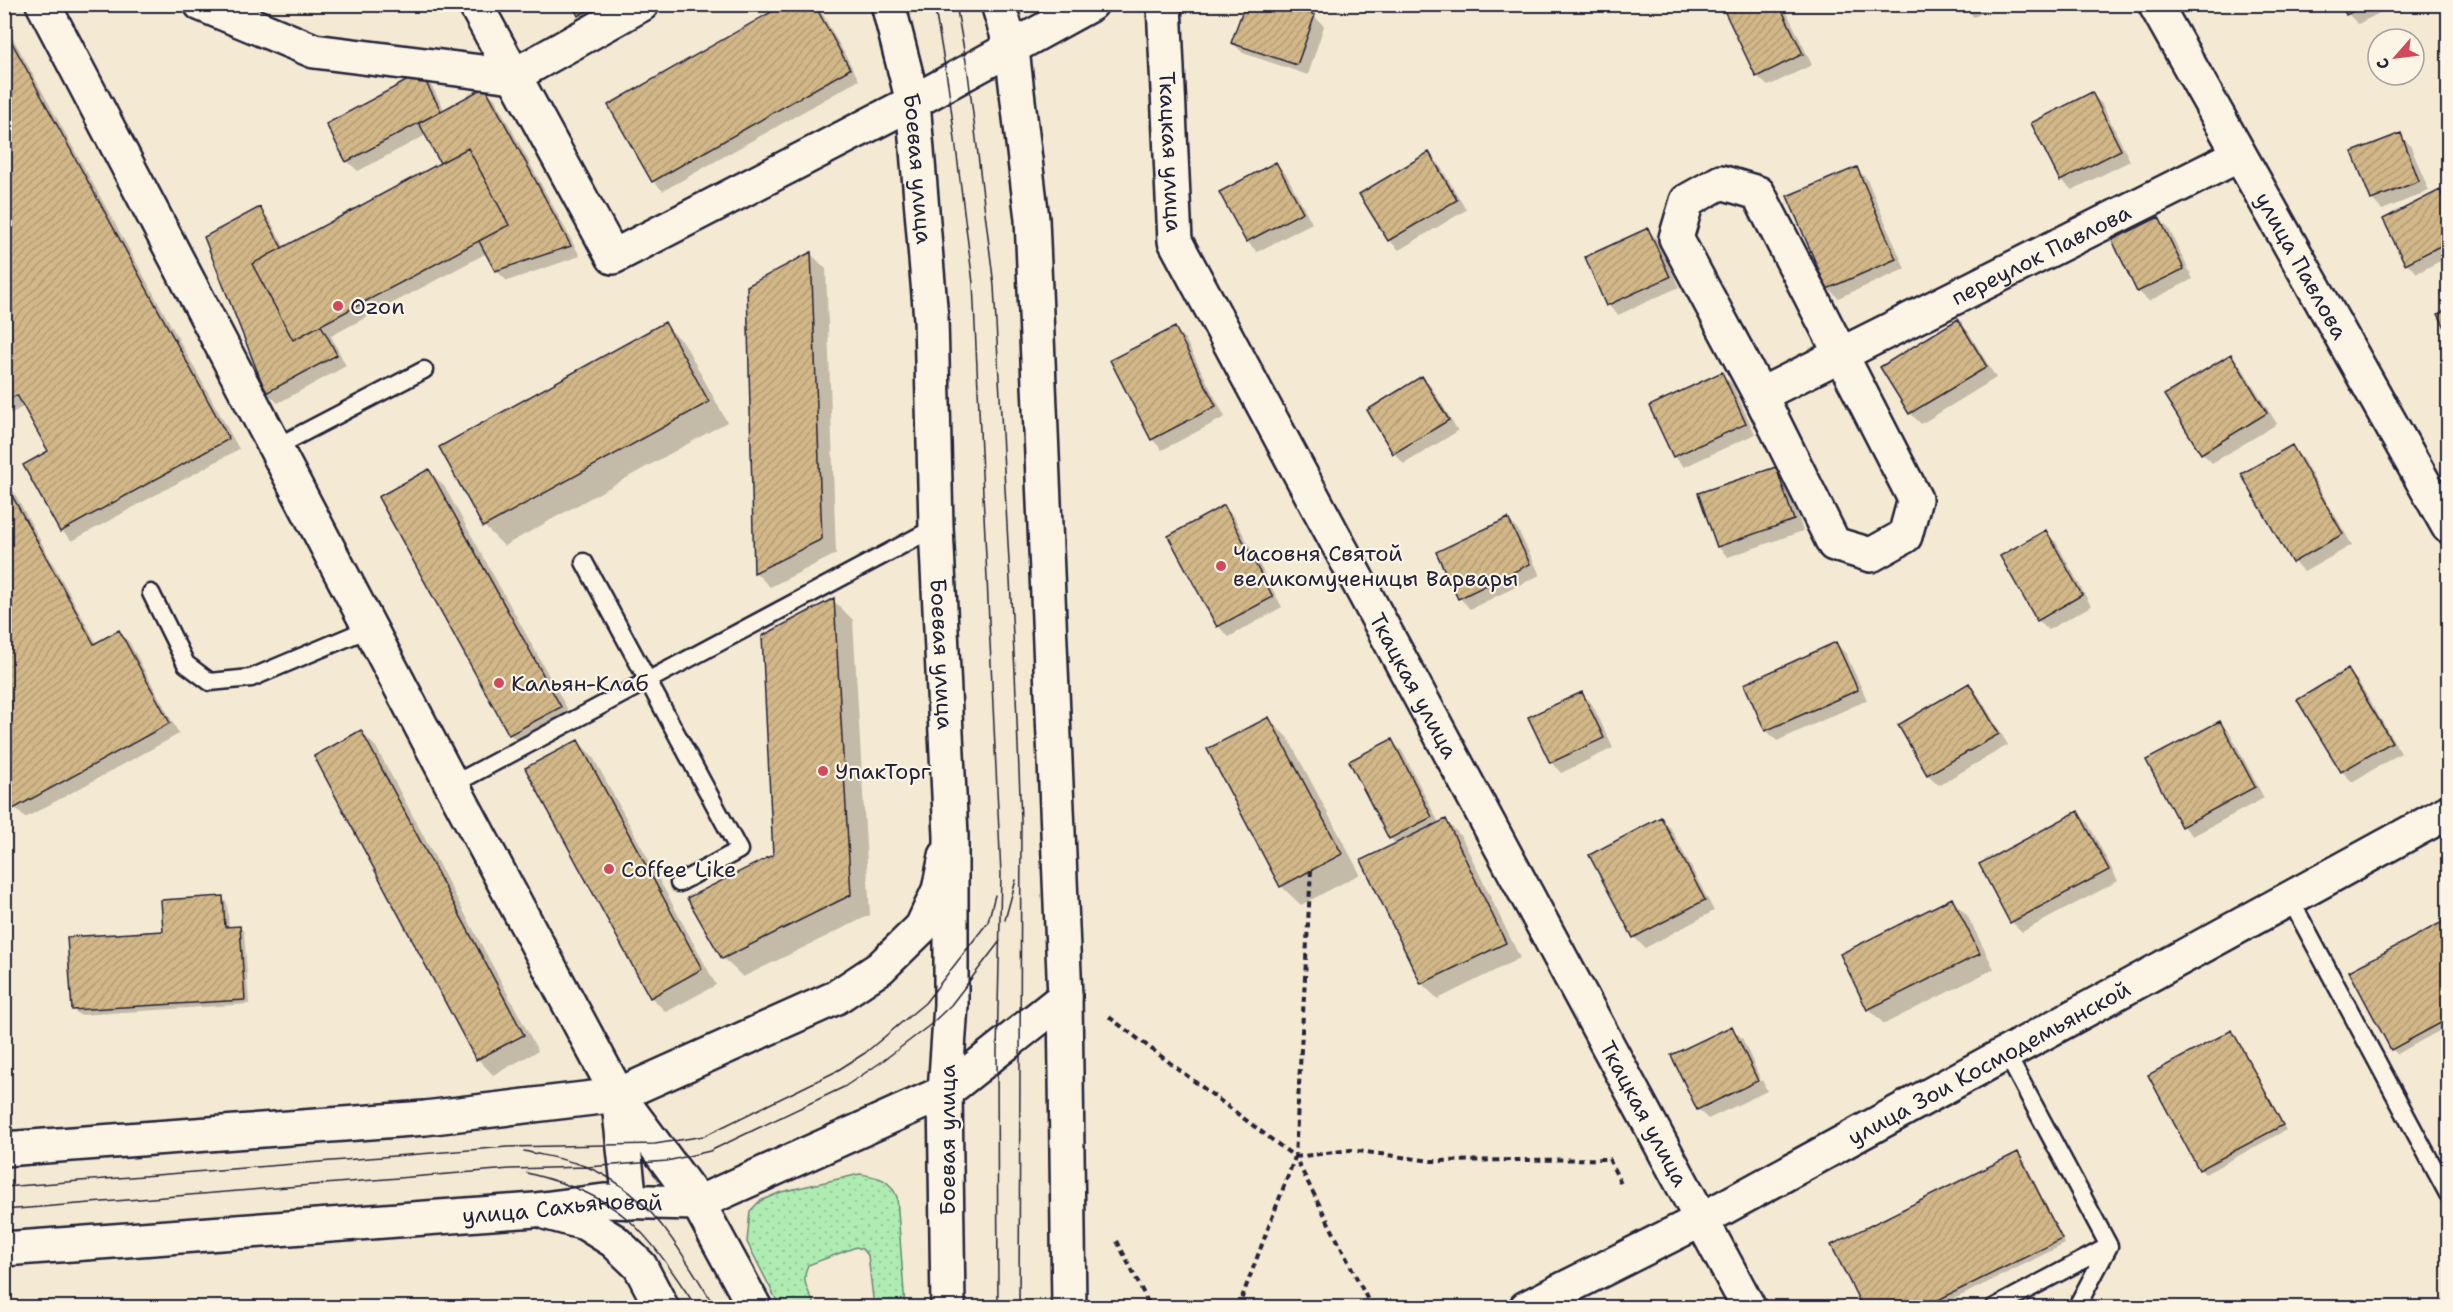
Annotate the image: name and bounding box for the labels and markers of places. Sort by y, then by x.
place label: Ozon [350,292,405,321]
marker: Ozon [331,299,345,313]
place label: Часовня Святой великомученицы Варвары [1233,539,1518,593]
marker: Часовня Святой великомученицы Варвары [1214,559,1228,573]
place label: Кальян-Клаб [511,669,649,698]
marker: Кальян-Клаб [492,676,506,690]
place label: УпакТорг [835,757,931,786]
marker: УпакТорг [816,764,830,778]
place label: Coffee Like [621,855,737,884]
marker: Coffee Like [602,862,616,876]

